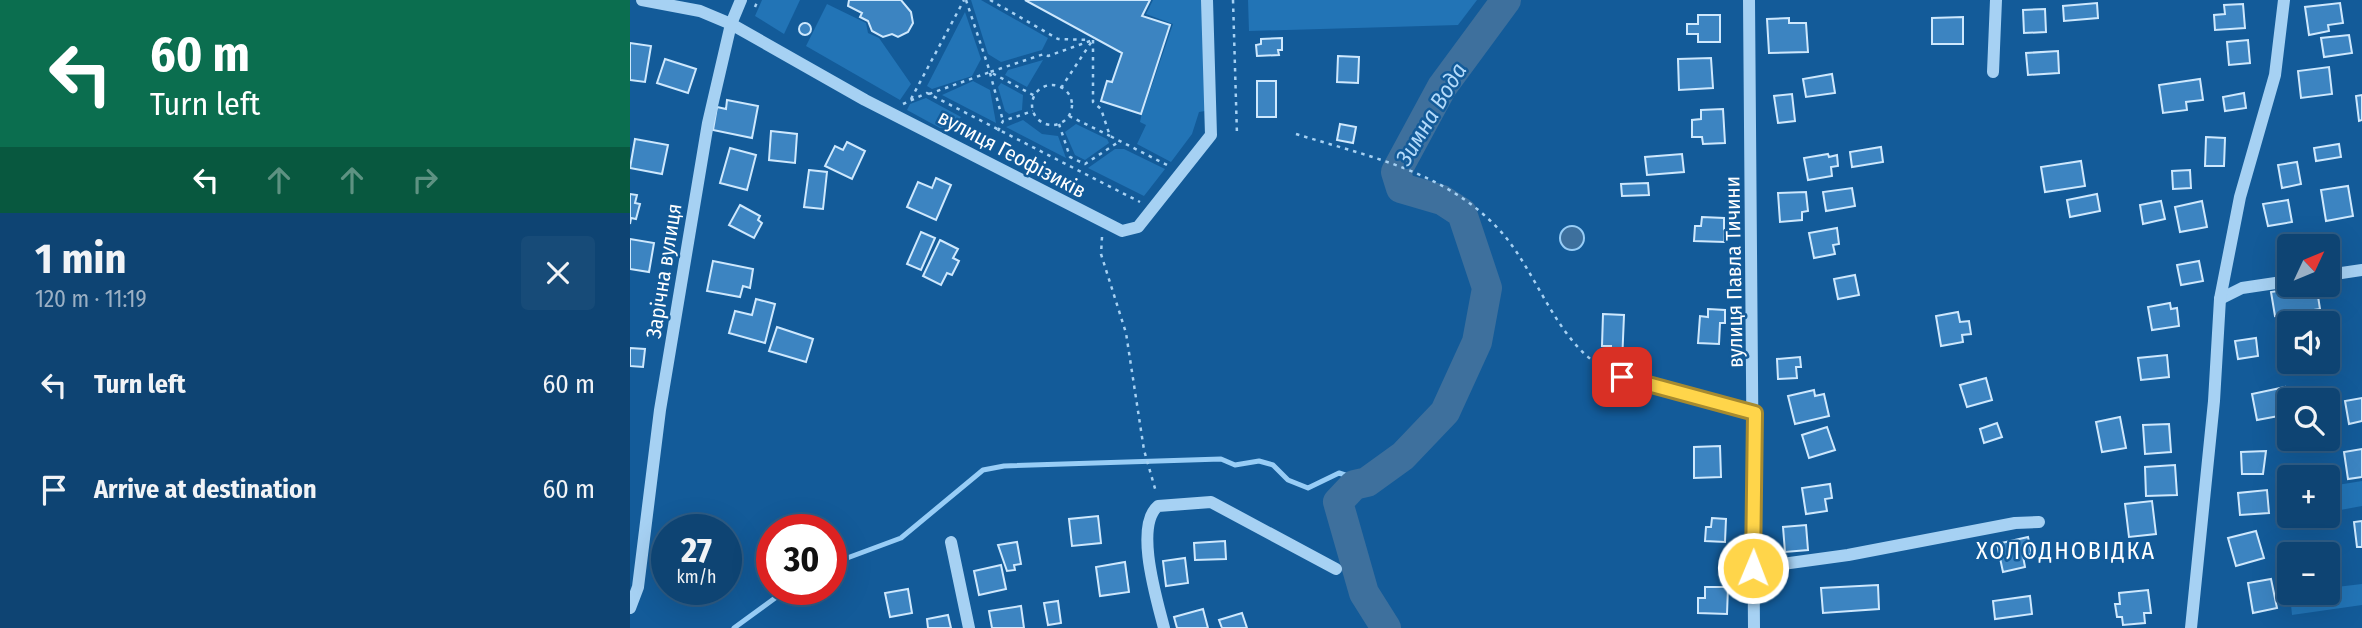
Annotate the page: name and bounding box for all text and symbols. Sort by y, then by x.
text: 60 m [150,25,250,84]
icon: left [35,28,126,119]
water label: Зимна Вода [1389,58,1472,171]
text: Turn left [150,85,260,123]
street label: вулиця Геофізиків [934,104,1090,204]
icon: left [187,161,225,199]
icon: ahead [260,161,298,199]
icon: ahead [333,161,371,199]
icon: right [406,161,444,199]
street label: вулиця Павла Тичини [1719,176,1749,368]
street label: Зарічна вулиця [640,202,688,340]
text: 1 min [35,234,126,284]
north arrow [2277,234,2340,298]
map controls [2277,234,2340,605]
button: close [521,236,595,310]
text: 120 m · 11:19 [35,285,147,313]
button: sound [2277,311,2340,374]
pin [1592,347,1652,407]
icon: arrive [1603,358,1641,396]
icon: left [35,366,73,404]
text: Turn left [94,369,186,400]
text: 60 m [542,369,595,400]
button: search [2277,388,2340,451]
button: + [2277,465,2340,528]
icon: arrive [35,471,73,509]
text: Arrive at destination [94,474,317,505]
text: 60 m [542,474,595,505]
speed limit sign: 30 [756,514,847,605]
text: 27 [681,529,712,571]
position arrow [1716,531,1790,605]
district label: ХОЛОДНОВІДКА [1976,537,2156,565]
button: − [2277,542,2340,605]
text: km/h [676,566,717,588]

